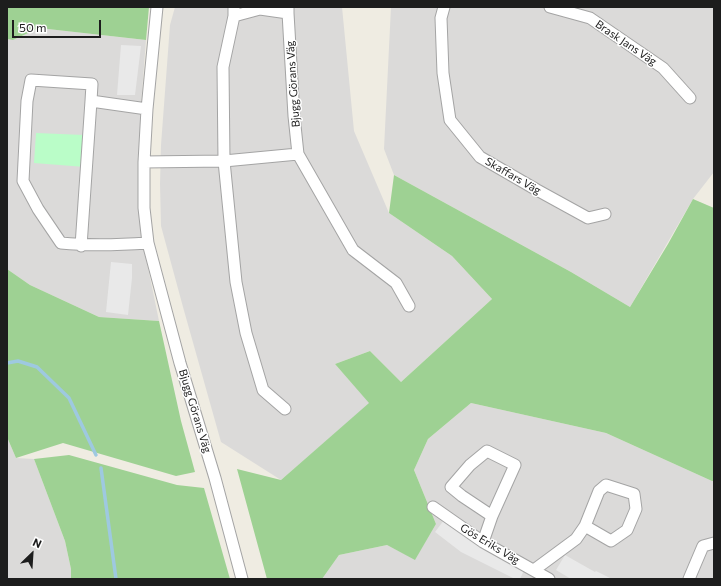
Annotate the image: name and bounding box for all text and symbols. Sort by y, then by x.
scale bar [14,12,103,38]
street label: Brask Jans Väg [593,18,659,68]
text: 50 m [19,20,47,34]
street label: Bjugg Görans Väg [283,40,303,128]
street label: Skaffars Väg [483,155,543,197]
street label: Bjugg Görans Väg [176,368,214,454]
street label: Gös Eriks Väg [458,521,522,567]
north arrow [12,534,52,574]
text: N [31,535,44,550]

